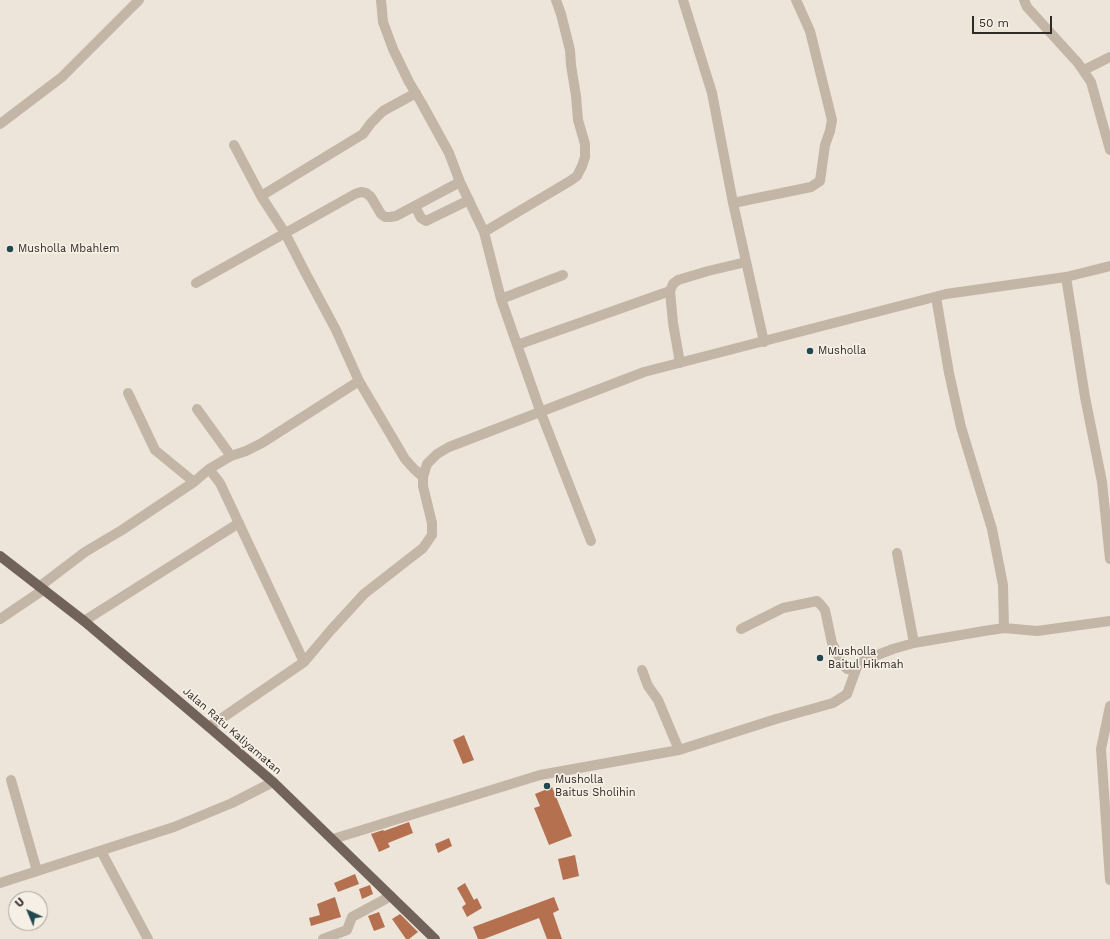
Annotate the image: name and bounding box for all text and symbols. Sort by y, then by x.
scale bar [974,8,1054,34]
text: 50 m [979,16,1009,30]
place label: Musholla Mbahlem [18,242,119,256]
marker: Musholla Mbahlem [5,244,15,254]
place label: Musholla [818,344,866,358]
marker: Musholla [805,346,815,356]
place label: Musholla Baitul Hikmah [828,645,904,671]
marker: Musholla Baitul Hikmah [815,653,825,663]
street label: Jalan Ratu Kaliyamatan [180,685,284,777]
place label: Musholla Baitus Sholihin [555,773,636,799]
marker: Musholla Baitus Sholihin [542,781,552,791]
north arrow [8,891,48,931]
text: U [13,895,27,910]

